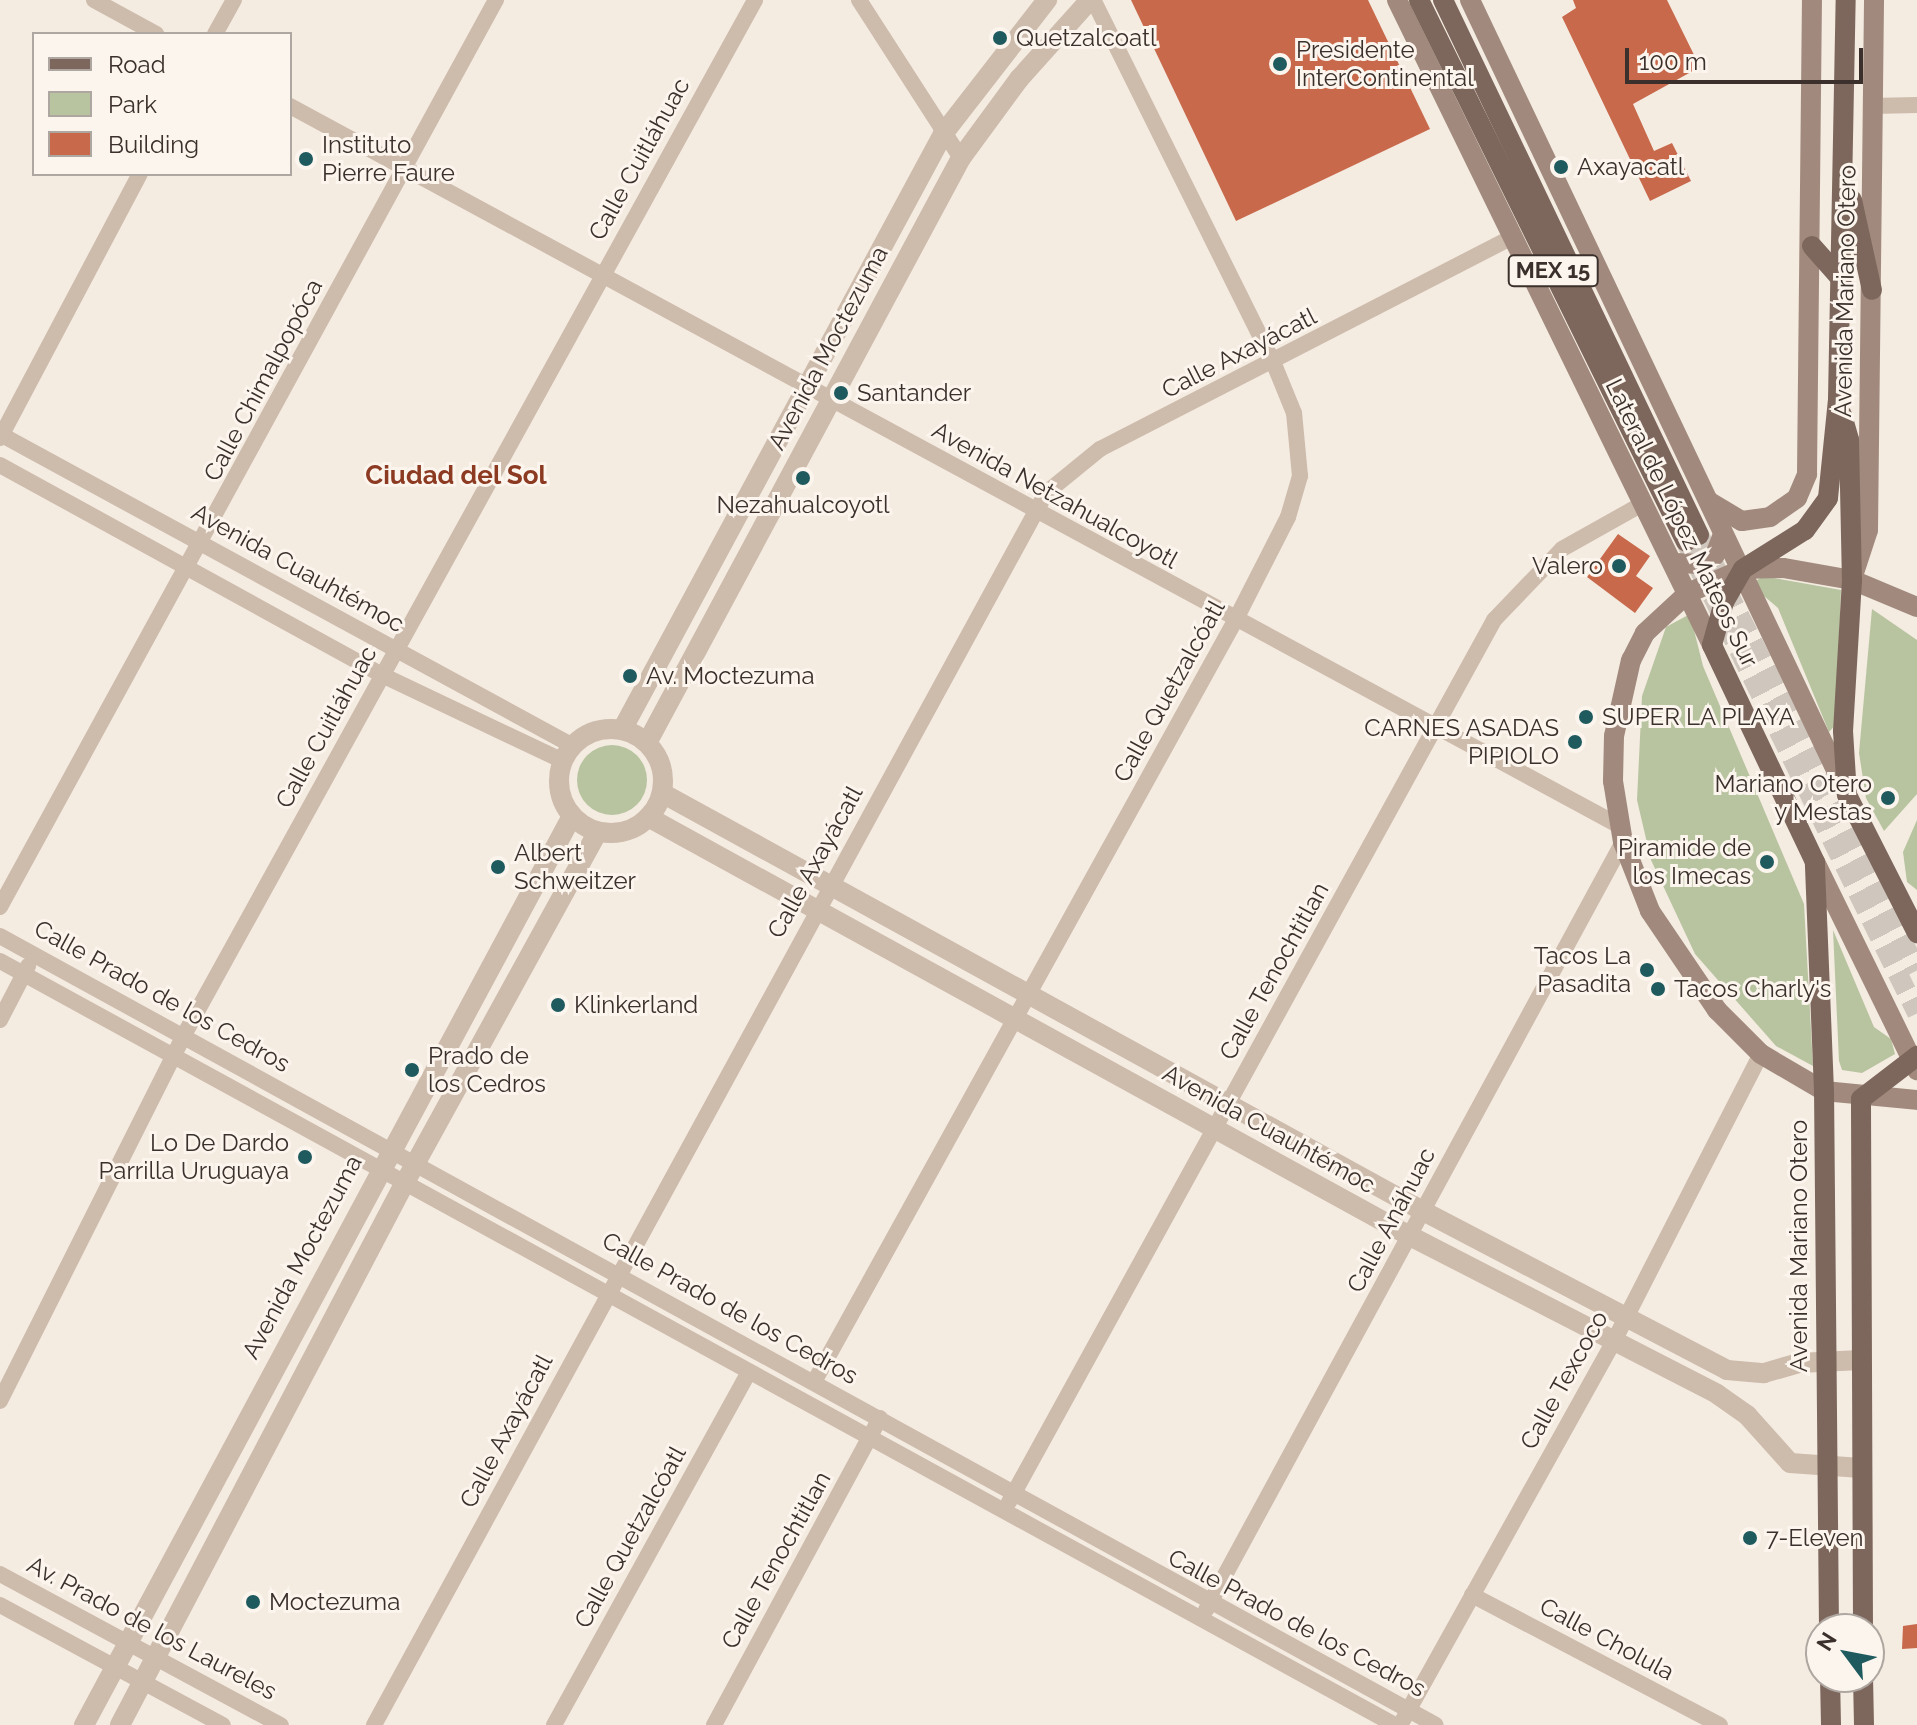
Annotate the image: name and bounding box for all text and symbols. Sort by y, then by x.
place label: Quetzalcoatl [1016,24,1157,52]
marker: Quetzalcoatl [991,29,1009,47]
legend [32,32,292,176]
scale bar [1629,32,1867,82]
place label: Presidente InterContinental [1296,36,1474,92]
text: 100 m [1639,47,1707,76]
text: Road [108,50,166,79]
marker: Presidente InterContinental [1271,55,1289,73]
street label: Calle Cuitláhuac [583,73,695,245]
text: Park [108,90,157,119]
text: Building [108,130,199,159]
place label: Instituto Pierre Faure [322,131,455,187]
marker: Instituto Pierre Faure [297,150,315,168]
place label: Axayacatl [1577,153,1684,181]
marker: Axayacatl [1552,158,1570,176]
street label: Avenida Mariano Otero [1828,164,1862,418]
street label: Avenida Moctezuma [762,241,894,455]
road number: MEX 15 [1507,253,1599,289]
street label: Calle Chimalpopóca [198,274,328,486]
street label: Calle Axayácatl [1157,302,1321,404]
street label: Lateral de López Mateos Sur [1599,374,1765,672]
place label: Santander [857,379,971,407]
marker: Santander [832,384,850,402]
street label: Avenida Netzahualcoyotl [927,415,1183,575]
district label: Ciudad del Sol [365,460,547,492]
marker: Nezahualcoyotl [794,469,812,487]
place label: Nezahualcoyotl [716,491,890,519]
street label: Avenida Cuauhtémoc [187,498,409,638]
place label: Valero [1532,552,1603,580]
marker: Valero [1610,557,1628,575]
street label: Calle Quetzalcóatl [1107,595,1231,787]
street label: Calle Cuitláhuac [270,641,382,813]
place label: Av. Moctezuma [646,662,814,690]
marker: Av. Moctezuma [621,667,639,685]
place label: SUPER LA PLAYA [1602,703,1796,731]
marker: SUPER LA PLAYA [1577,708,1595,726]
place label: CARNES ASADAS PIPIOLO [1364,714,1559,770]
marker: CARNES ASADAS PIPIOLO [1566,733,1584,751]
place label: Mariano Otero y Mestas [1715,770,1872,826]
street label: Calle Axayácatl [761,781,869,943]
marker: Mariano Otero y Mestas [1879,789,1897,807]
place label: Piramide de los Imecas [1618,834,1751,890]
place label: Albert Schweitzer [514,839,636,895]
marker: Piramide de los Imecas [1758,853,1776,871]
marker: Albert Schweitzer [489,858,507,876]
street label: Calle Tenochtitlan [1213,877,1335,1065]
street label: Calle Prado de los Cedros [29,914,295,1078]
place label: Tacos La Pasadita [1534,942,1631,998]
marker: Tacos La Pasadita [1638,961,1656,979]
place label: Tacos Charly's [1674,975,1831,1003]
marker: Tacos Charly's [1649,980,1667,998]
place label: Klinkerland [574,991,698,1019]
marker: Klinkerland [549,996,567,1014]
place label: Prado de los Cedros [428,1042,546,1098]
street label: Avenida Cuauhtémoc [1158,1059,1380,1199]
marker: Prado de los Cedros [403,1061,421,1079]
street label: Avenida Mariano Otero [1785,1120,1813,1372]
place label: Lo De Dardo Parrilla Uruguaya [99,1129,289,1185]
street label: Calle Anáhuac [1341,1142,1441,1298]
marker: Lo De Dardo Parrilla Uruguaya [296,1148,314,1166]
street label: Avenida Moctezuma [236,1150,368,1364]
street label: Calle Prado de los Cedros [597,1226,863,1390]
street label: Calle Texcoco [1514,1305,1614,1455]
street label: Calle Axayácatl [453,1349,559,1513]
street label: Calle Quetzalcóatl [568,1441,692,1633]
street label: Calle Tenochtitlan [715,1466,837,1654]
place label: 7-Eleven [1766,1524,1864,1552]
marker: 7-Eleven [1741,1529,1759,1547]
street label: Calle Prado de los Cedros [1163,1543,1431,1703]
street label: Av. Prado de los Laureles [22,1550,282,1706]
place label: Moctezuma [269,1588,400,1616]
street label: Calle Cholula [1535,1592,1679,1686]
marker: Moctezuma [244,1593,262,1611]
north arrow [1805,1613,1885,1693]
text: N [1811,1627,1842,1655]

